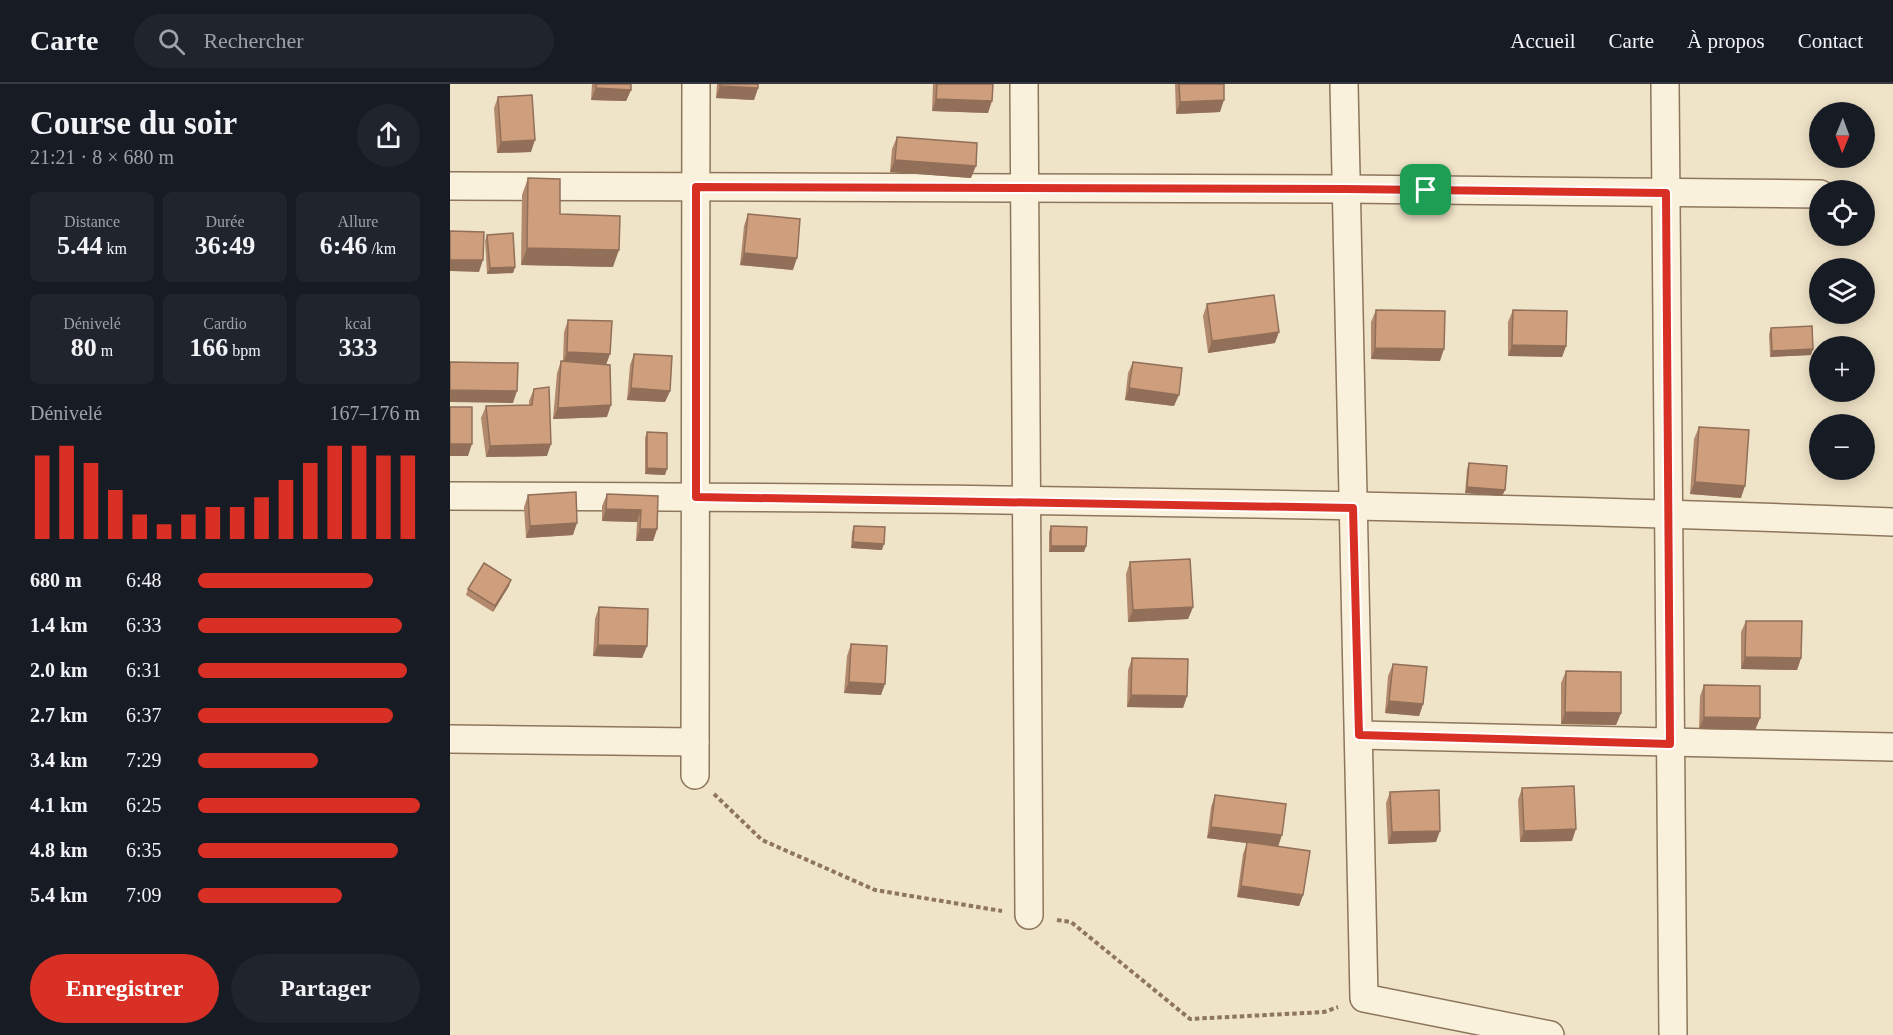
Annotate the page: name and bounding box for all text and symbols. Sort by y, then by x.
search box [134,14,554,68]
text: Carte [30,25,98,56]
icon: search [155,25,188,58]
text: Rechercher [203,28,304,53]
text: Accueil [1510,29,1576,53]
text: Carte [1609,29,1654,53]
text: À propos [1687,29,1765,53]
text: Contact [1798,29,1863,53]
north arrow [1809,102,1875,168]
map controls [1809,102,1875,480]
button: share [357,104,420,167]
text: Course du soir [30,105,237,141]
text: 21:21 · 8 × 680 m [30,146,174,168]
pin [1400,164,1451,215]
icon: arrive [1409,173,1442,206]
button: locate [1809,180,1875,246]
text: Distance [64,213,120,230]
text: Durée [205,213,245,230]
text: Allure [338,213,378,230]
text: 5.44 [57,231,103,260]
text: 36:49 [195,231,255,260]
text: 6:46 [320,231,367,260]
text: km [103,240,127,257]
text: /km [367,240,396,257]
button: layers [1809,258,1875,324]
text: Dénivelé [63,315,121,332]
text: Cardio [203,315,247,332]
text: kcal [345,315,371,332]
text: 80 [71,333,97,362]
text: 166 [189,333,228,362]
text: 333 [339,333,378,362]
button: + [1809,336,1875,402]
text: m [97,342,113,359]
text: bpm [228,342,261,359]
text: Dénivelé [30,402,102,424]
text: 167–176 m [329,402,420,424]
button: − [1809,414,1875,480]
text: 680 m [30,569,82,591]
text: 6:48 [126,569,162,591]
text: 1.4 km [30,614,88,636]
text: 6:33 [126,614,162,636]
text: 2.0 km [30,659,88,681]
text: 6:31 [126,659,162,681]
text: 2.7 km [30,704,88,726]
text: 6:37 [126,704,162,726]
text: 3.4 km [30,749,88,771]
text: 7:29 [126,749,162,771]
text: 4.1 km [30,794,88,816]
text: 6:25 [126,794,162,816]
text: 4.8 km [30,839,88,861]
text: 6:35 [126,839,162,861]
text: 5.4 km [30,884,88,906]
text: 7:09 [126,884,162,906]
button: Enregistrer [30,954,219,1023]
button: Partager [231,954,420,1023]

